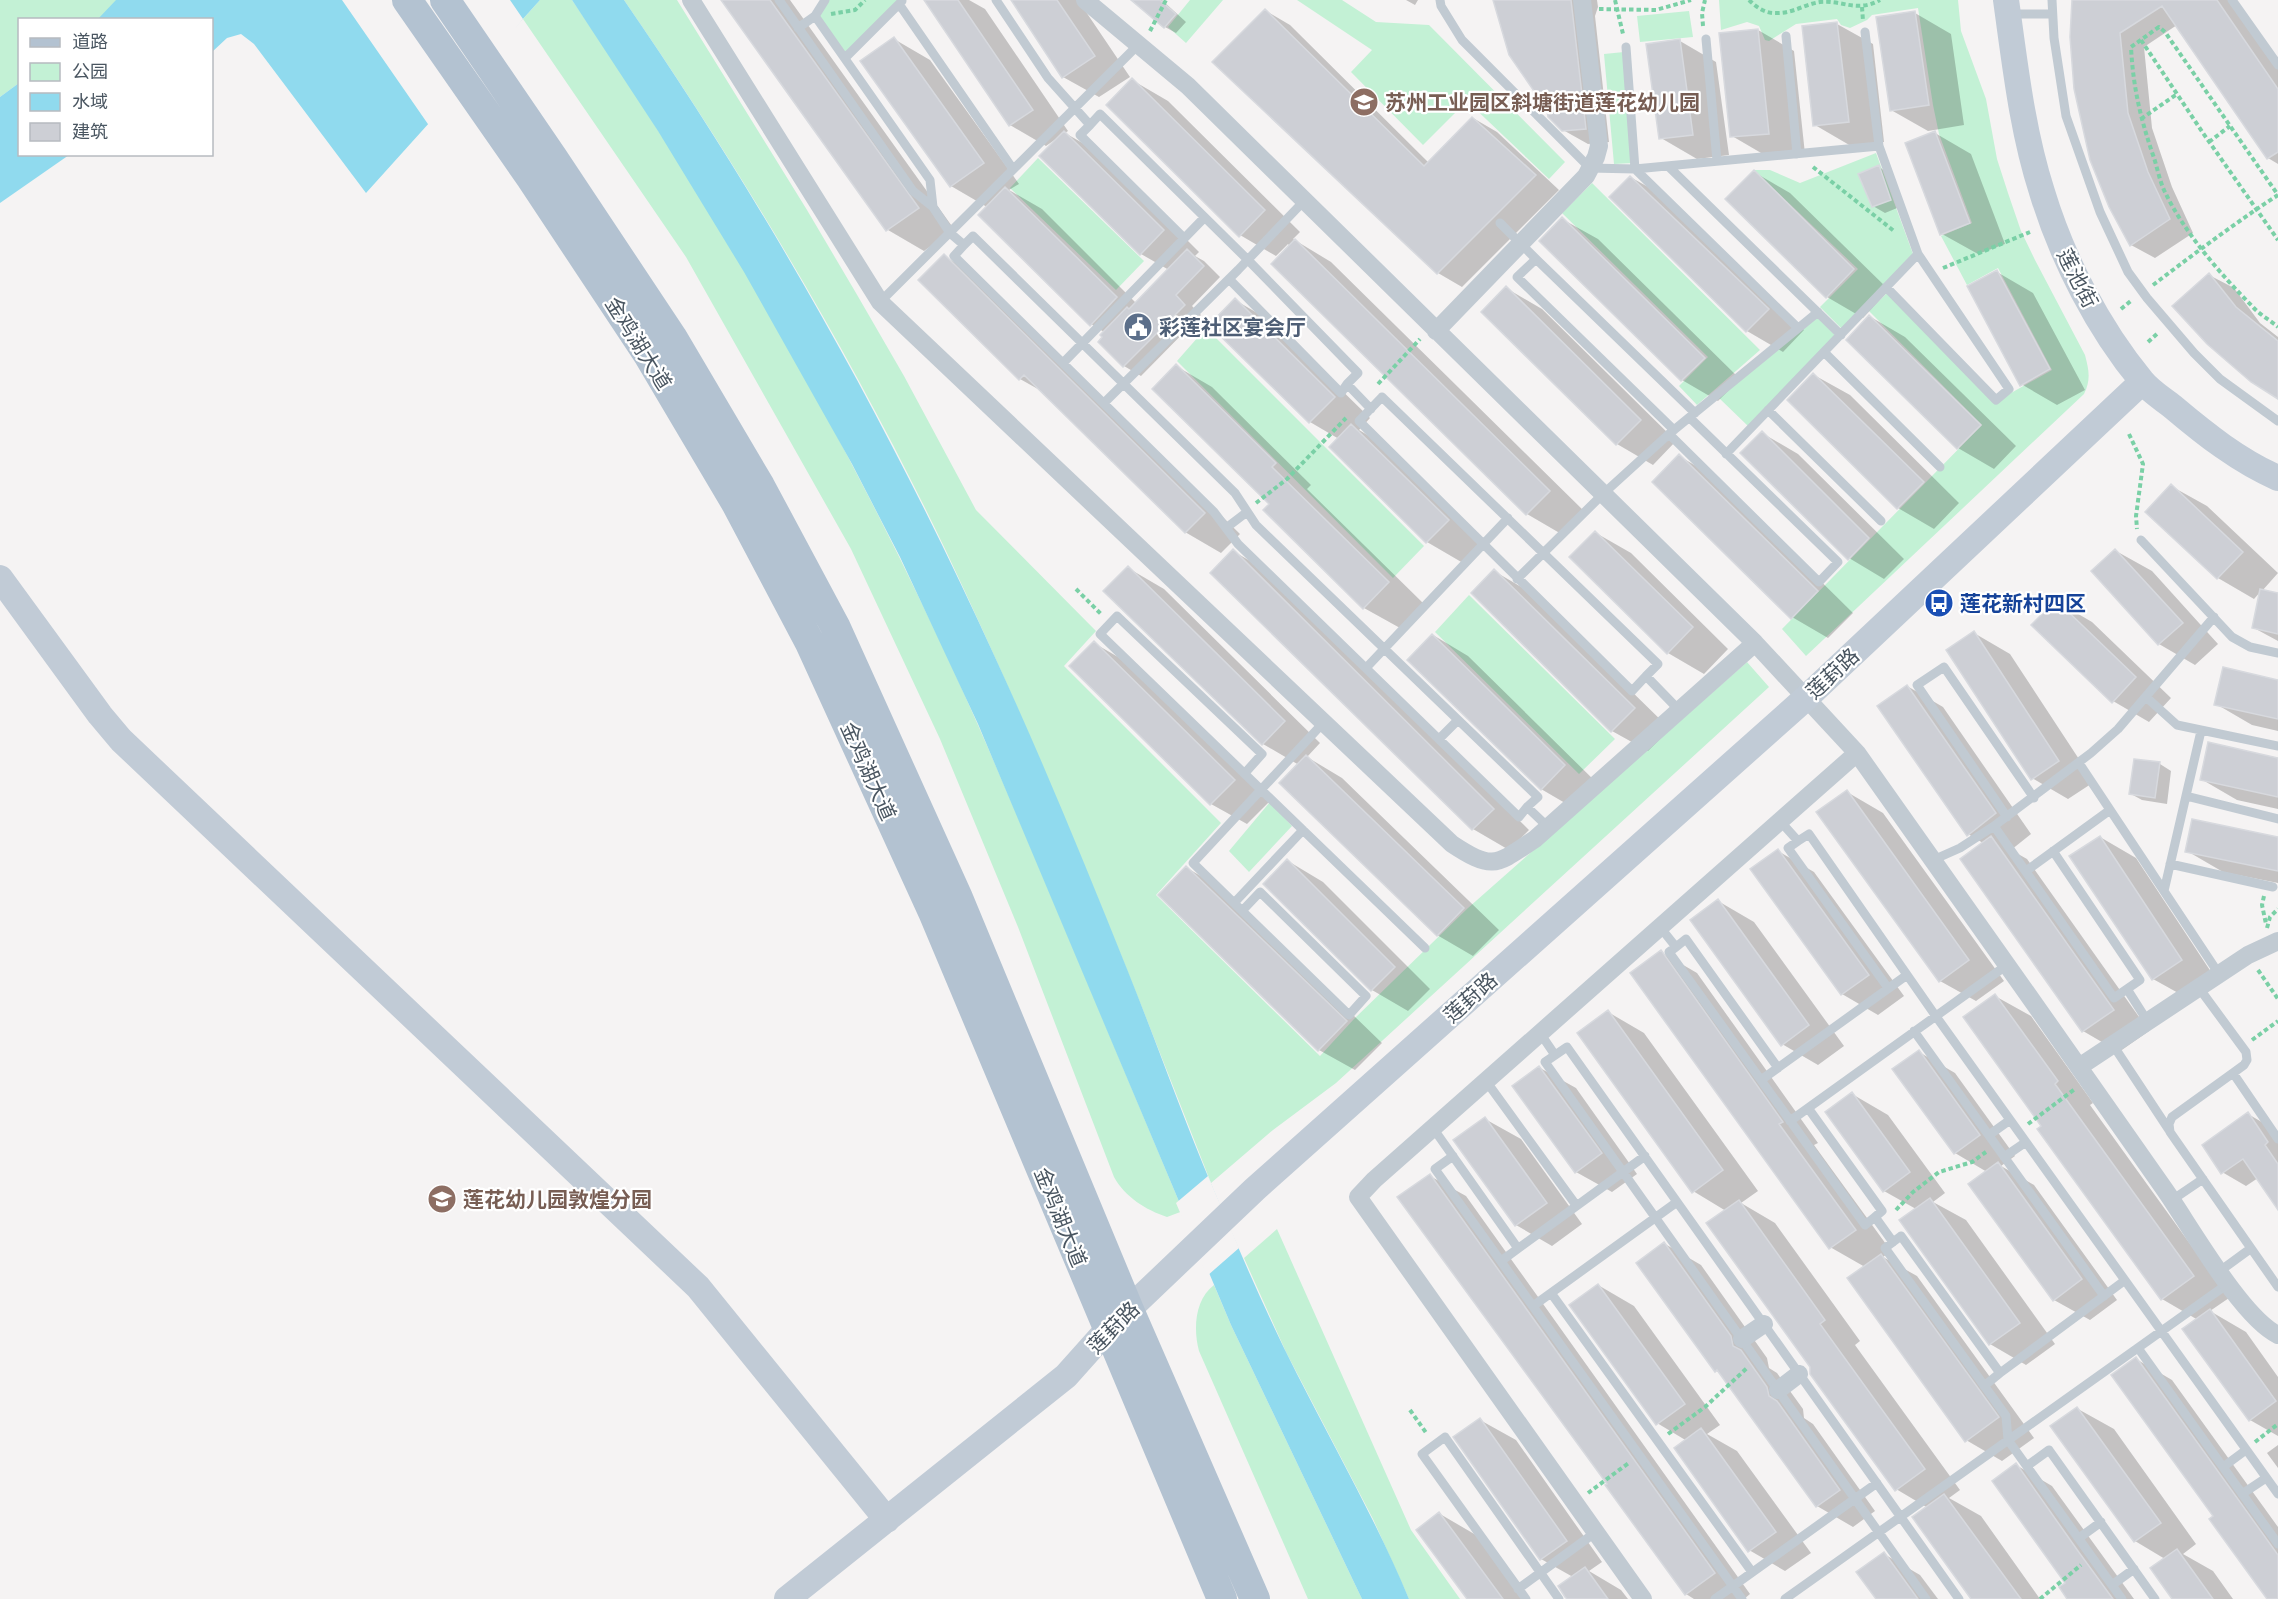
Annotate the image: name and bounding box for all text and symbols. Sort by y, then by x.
legend [18,18,213,156]
text: 道路 [72,31,108,51]
text: 公园 [72,61,108,81]
school or university icon: 苏州工业园区斜塘街道莲花幼儿园 [1348,86,1380,118]
place label: 苏州工业园区斜塘街道莲花幼儿园 [1385,90,1700,114]
text: 水域 [72,91,108,111]
text: 建筑 [72,121,108,141]
street label: 莲池街 [2053,244,2103,312]
street label: 金鸡湖大道 [601,292,677,394]
public building icon: 彩莲社区宴会厅 [1122,311,1154,343]
place label: 彩莲社区宴会厅 [1159,315,1306,339]
bus stop icon: 莲花新村四区 [1923,587,1955,619]
place label: 莲花新村四区 [1960,591,2086,615]
street label: 莲葑路 [1801,643,1863,703]
street label: 金鸡湖大道 [837,718,901,824]
street label: 莲葑路 [1439,967,1501,1027]
street label: 金鸡湖大道 [1030,1164,1092,1270]
school or university icon: 莲花幼儿园敦煌分园 [426,1183,458,1215]
place label: 莲花幼儿园敦煌分园 [463,1187,652,1211]
street label: 莲葑路 [1082,1296,1144,1358]

